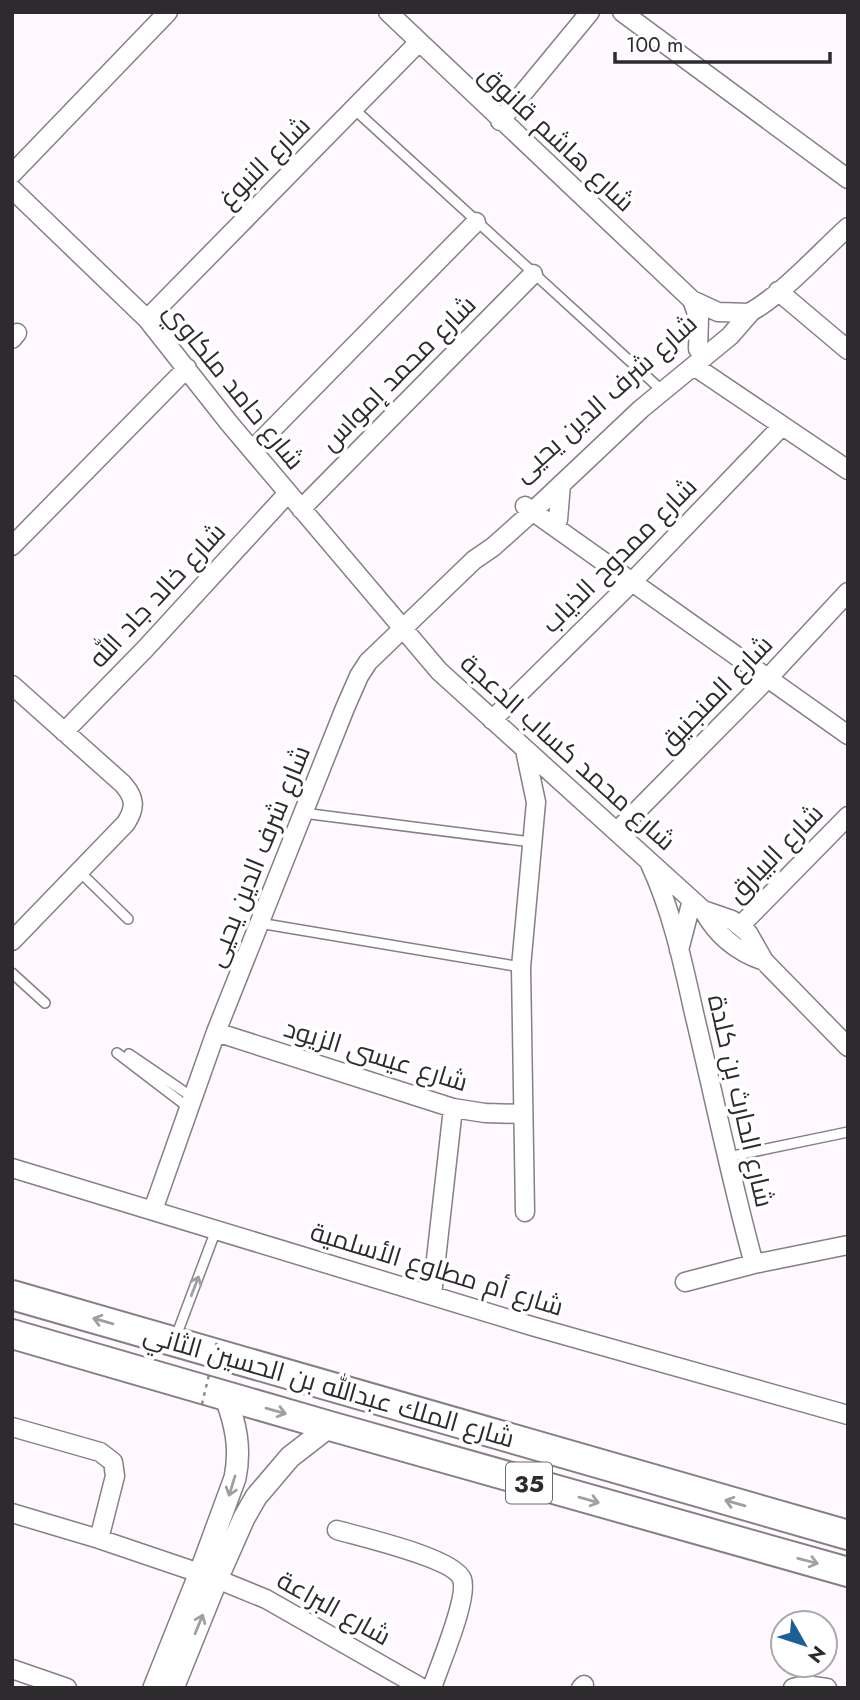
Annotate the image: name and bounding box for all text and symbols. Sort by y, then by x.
scale bar [615,21,830,65]
text: 100 m [626,30,683,60]
street label: شارع هاشم قانوق [471,56,643,220]
street label: شارع النبوغ [209,107,319,217]
street label: شارع محمد إمواس [311,286,485,460]
street label: شارع حامد ملكاوي [154,294,313,478]
street label: شارع شرف الدين يحيى [505,305,705,491]
street label: شارع ممدوح الذياب [533,469,705,641]
street label: شارع خالد جاد الله [80,514,234,676]
street label: شارع المنجنيق [649,626,781,762]
street label: شارع محمد كساب الدعجة [452,645,684,859]
street label: شارع شرف الدين يحيى [196,740,320,972]
street label: شارع البيارق [718,795,832,911]
street label: شارع الحارث بن كلدة [698,991,784,1211]
street label: شارع عيسى الزيود [279,1009,473,1101]
street label: شارع أم مطاوع الأسلمية [306,1212,568,1326]
one-way arrow [190,1275,203,1297]
one-way arrow [92,1313,114,1326]
street label: شارع الملك عبدالله بن الحسين الثاني [139,1315,519,1459]
one-way arrow [265,1405,287,1418]
road number: 35 [506,1462,552,1504]
one-way arrow [225,1475,237,1497]
one-way arrow [578,1494,600,1507]
one-way arrow [724,1495,746,1508]
one-way arrow [796,1555,819,1568]
street label: شارع البراعة [270,1561,398,1655]
north arrow [769,1609,839,1679]
one-way arrow [193,1614,206,1636]
text: N [802,1640,832,1669]

